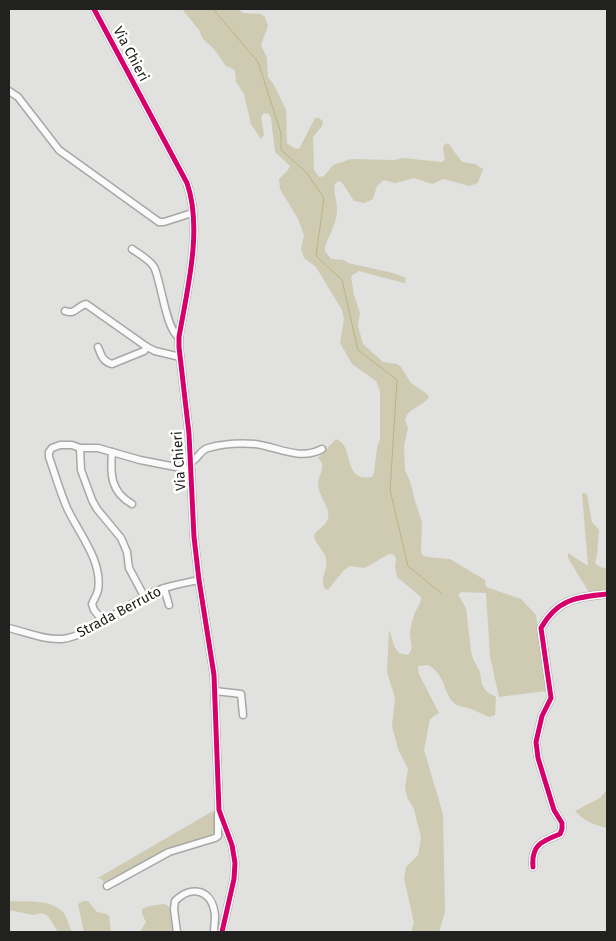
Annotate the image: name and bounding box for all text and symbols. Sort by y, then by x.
street label: Via Chieri [109,24,153,84]
street label: Via Chieri [168,431,190,491]
street label: Strada Berruto [74,583,164,641]

